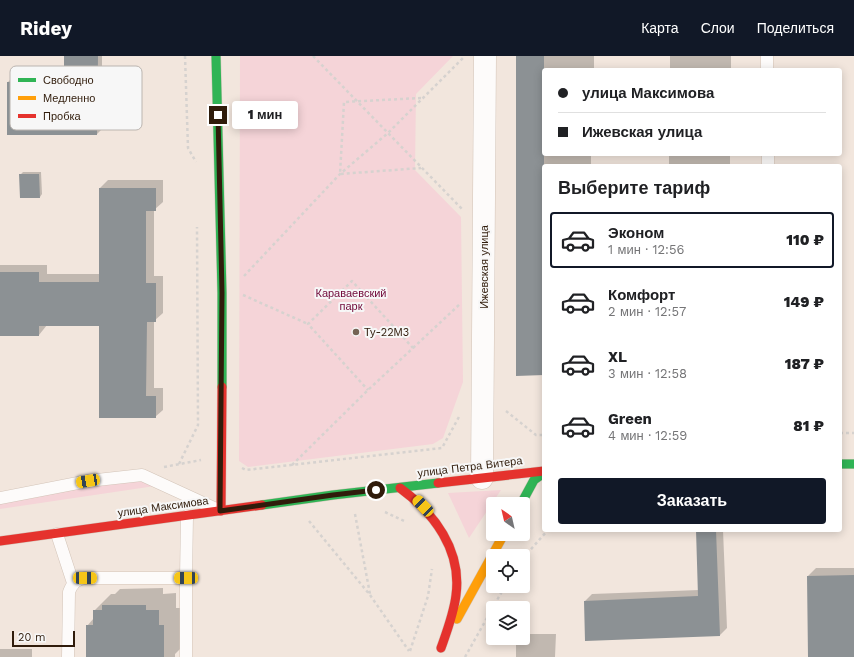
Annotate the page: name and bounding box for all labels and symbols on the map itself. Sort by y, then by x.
legend [10,66,142,130]
text: Свободно [43,74,94,87]
text: Медленно [43,92,95,105]
callout: 1 мин [232,101,298,129]
route end [209,106,227,124]
text: Пробка [43,110,81,123]
street label: Ижевская улица [478,224,491,309]
park label: Караваевский парк [315,287,387,313]
place label: Ту-22М3 [364,326,409,339]
marker: Ту-22М3 [351,327,361,337]
street label: улица Петра Витера [417,454,524,480]
car [75,473,101,489]
route start [367,481,385,499]
car [410,493,436,519]
street label: улица Максимова [117,494,210,520]
north arrow [486,497,530,541]
car [73,572,97,584]
car [174,572,198,584]
scale bar [12,629,75,648]

